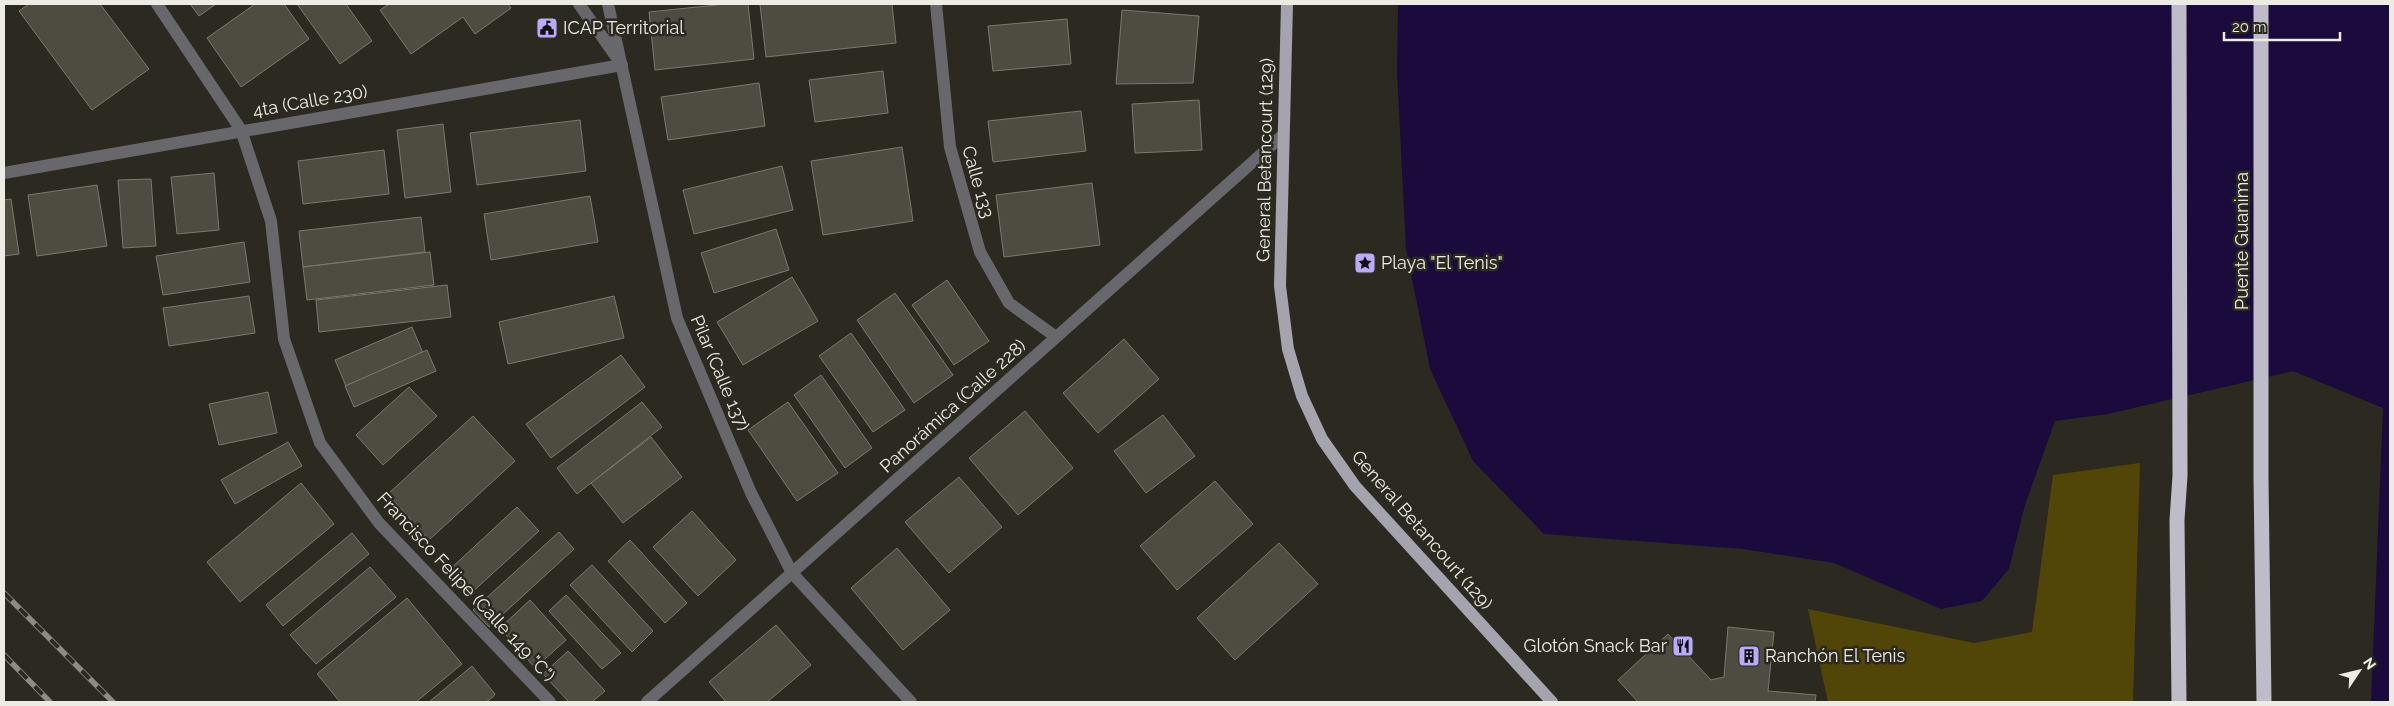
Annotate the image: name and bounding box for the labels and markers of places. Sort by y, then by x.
public building icon: ICAP Territorial [535,16,559,40]
place label: ICAP Territorial [563,17,684,38]
place icon: Playa "El Tenis" [1353,251,1377,275]
place label: Playa "El Tenis" [1381,252,1503,273]
restaurant icon: Glotón Snack Bar [1671,634,1695,658]
place label: Glotón Snack Bar [1524,635,1668,656]
building icon: Ranchón El Tenis [1737,644,1761,668]
place label: Ranchón El Tenis [1765,645,1905,666]

